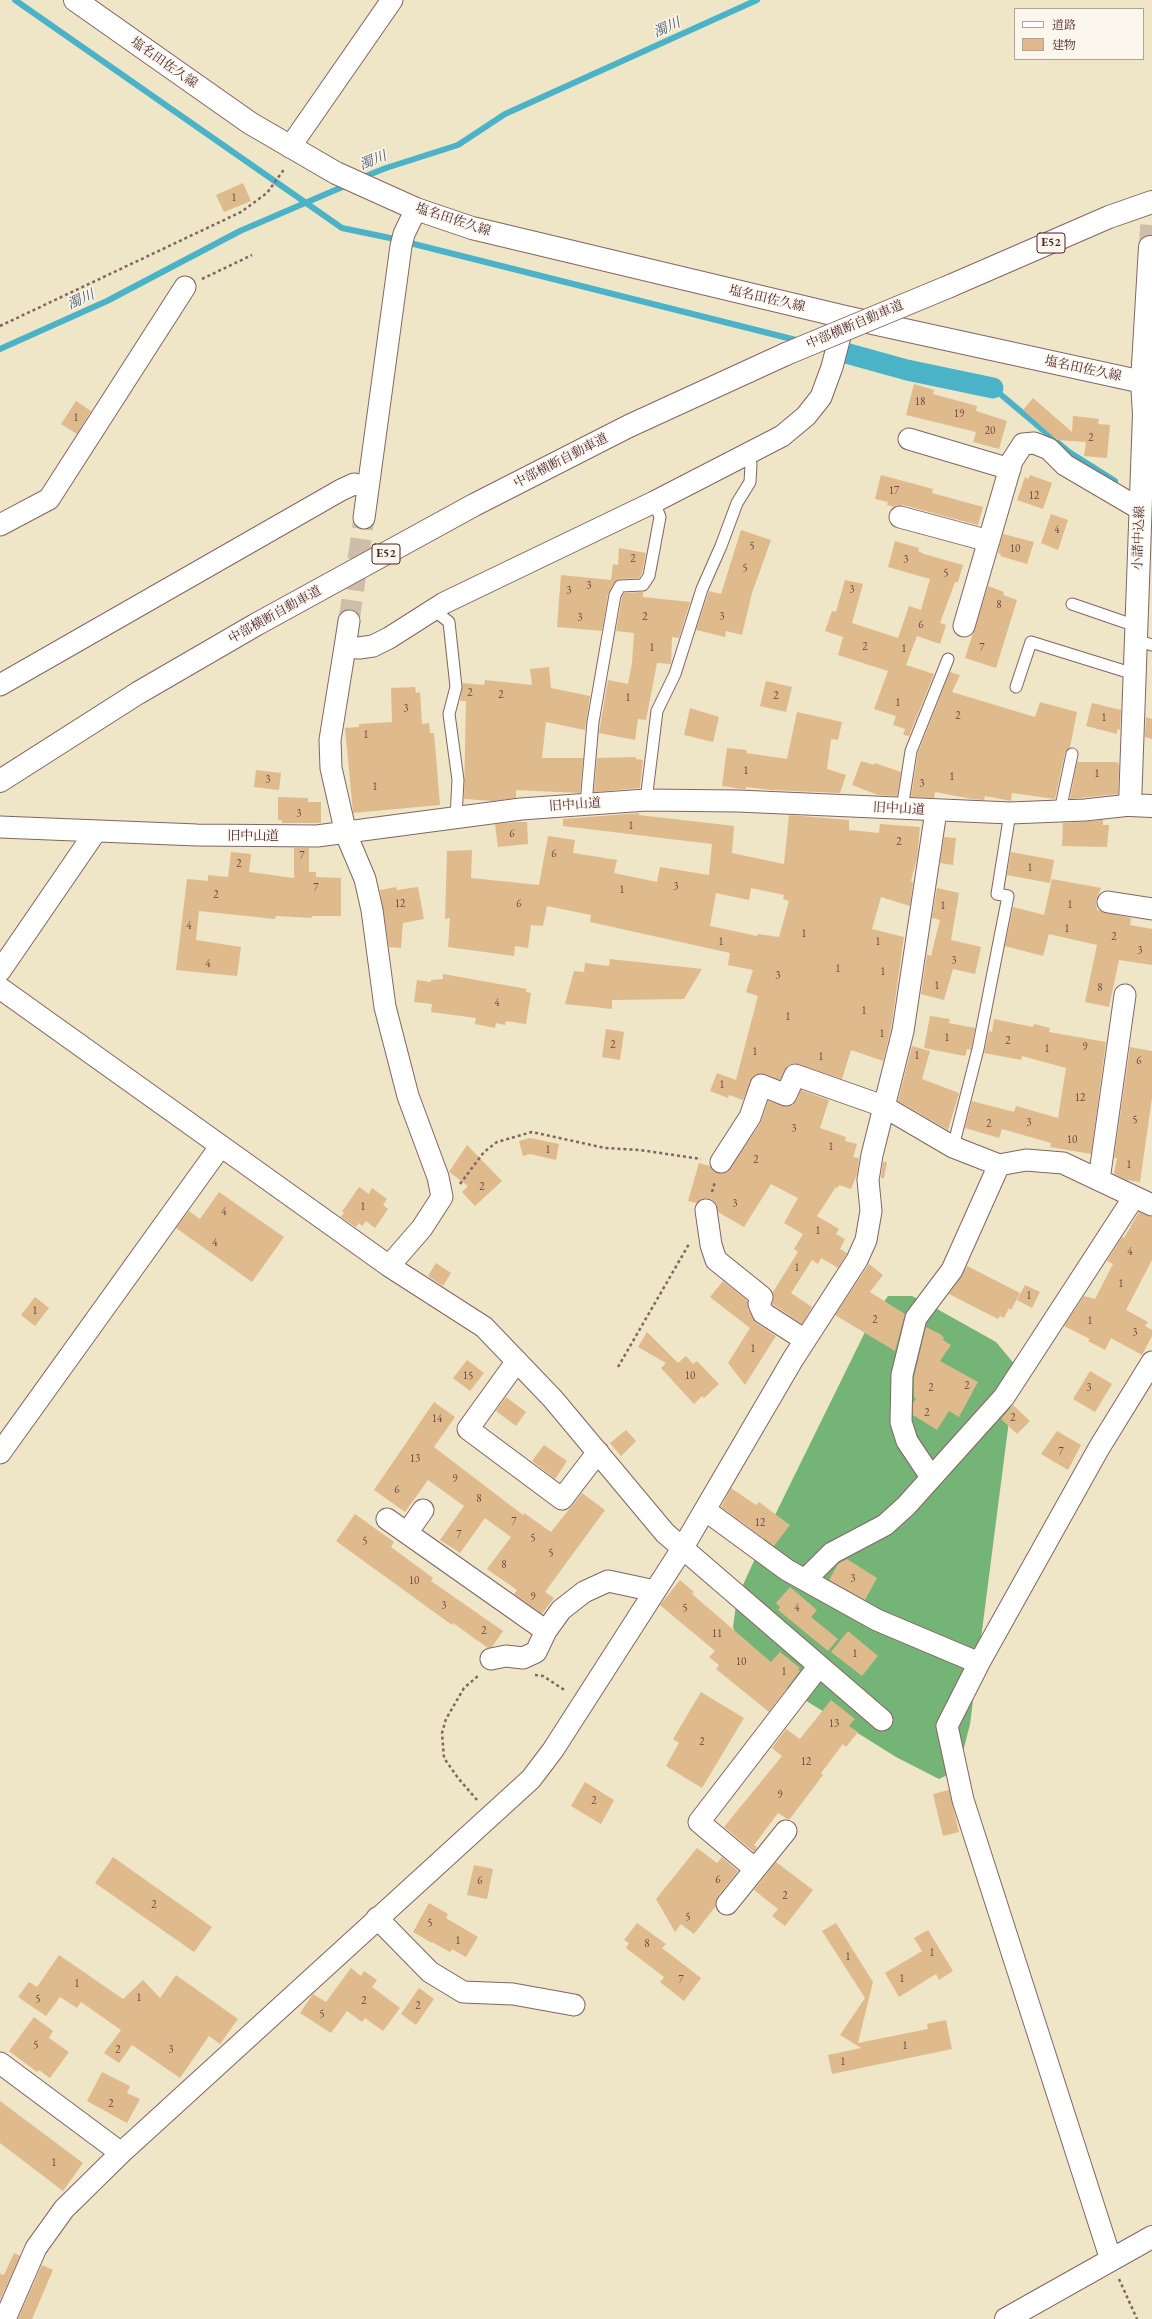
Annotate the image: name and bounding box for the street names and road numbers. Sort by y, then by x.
street label: 塩名田佐久線 [128,34,200,92]
street label: 塩名田佐久線 [413,201,493,239]
road number: E52 [1037,233,1065,253]
street label: 塩名田佐久線 [727,283,807,315]
street label: 中部横断自動車道 [804,298,906,352]
street label: 塩名田佐久線 [1043,353,1123,385]
street label: 中部横断自動車道 [511,430,611,492]
street label: 小諸中込線 [1130,505,1148,571]
road number: E52 [372,544,400,564]
street label: 中部横断自動車道 [226,583,324,647]
street label: 旧中山道 [549,795,601,815]
street label: 旧中山道 [873,800,925,818]
street label: 旧中山道 [227,828,279,844]

